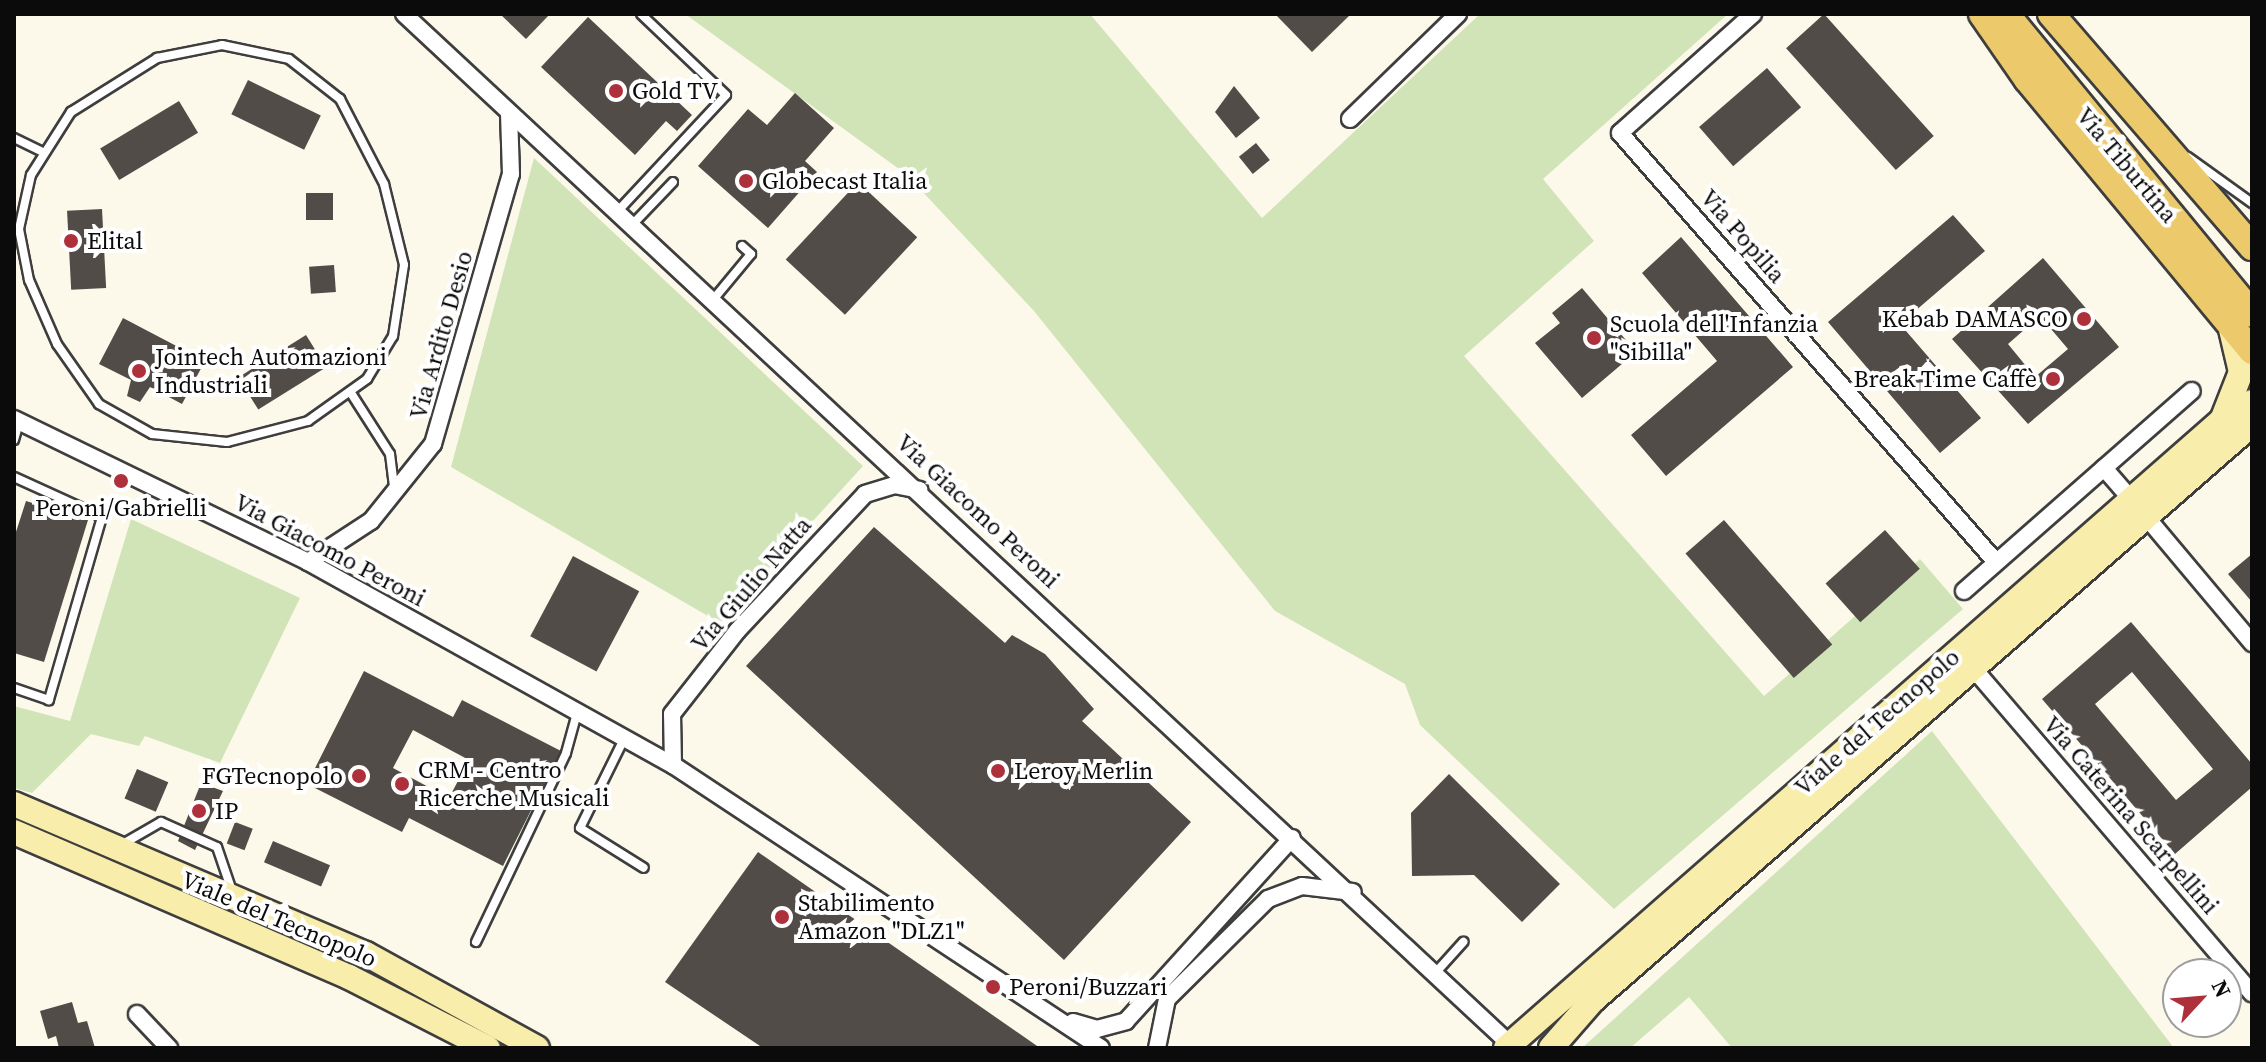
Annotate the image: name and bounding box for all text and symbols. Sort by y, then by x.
place label: Gold TV [632,77,718,105]
marker: Gold TV [607,82,625,100]
street label: Via Tiburtina [2070,101,2184,229]
place label: Globecast Italia [762,167,927,195]
marker: Globecast Italia [737,172,755,190]
street label: Via Popilia [1695,183,1791,289]
place label: Elital [87,227,143,255]
marker: Elital [62,232,80,250]
street label: Via Ardito Desio [403,248,479,422]
place label: Kebab DAMASCO [1882,305,2068,333]
place label: Scuola dell'Infanzia "Sibilla" [1610,310,1818,366]
marker: Kebab DAMASCO [2075,310,2093,328]
marker: Scuola dell'Infanzia "Sibilla" [1585,329,1603,347]
place label: Jointech Automazioni Industriali [155,343,387,399]
marker: Jointech Automazioni Industriali [130,362,148,380]
place label: Break Time Caffè [1853,365,2037,393]
marker: Break Time Caffè [2044,370,2062,388]
street label: Via Giacomo Peroni [891,428,1065,594]
marker: Peroni/Gabrielli [112,472,130,490]
street label: Via Giacomo Peroni [230,487,430,613]
place label: Peroni/Gabrielli [35,494,207,522]
street label: Via Giulio Natta [685,511,817,657]
street label: Viale del Tecnopolo [1788,642,1966,802]
street label: Via Caterina Scarpellini [2037,710,2225,920]
place label: CRM - Centro Ricerche Musicali [418,756,609,812]
place label: Leroy Merlin [1014,757,1153,785]
place label: FGTecnopolo [202,762,343,790]
marker: Leroy Merlin [989,762,1007,780]
marker: FGTecnopolo [350,767,368,785]
marker: CRM - Centro Ricerche Musicali [393,775,411,793]
place label: IP [215,797,238,825]
marker: IP [190,802,208,820]
street label: Viale del Tecnopolo [177,865,381,973]
place label: Stabilimento Amazon "DLZ1" [798,889,965,945]
marker: Stabilimento Amazon "DLZ1" [773,908,791,926]
north arrow [2162,958,2242,1038]
place label: Peroni/Buzzari [1009,973,1167,1001]
text: N [2205,975,2239,1002]
marker: Peroni/Buzzari [984,978,1002,996]

